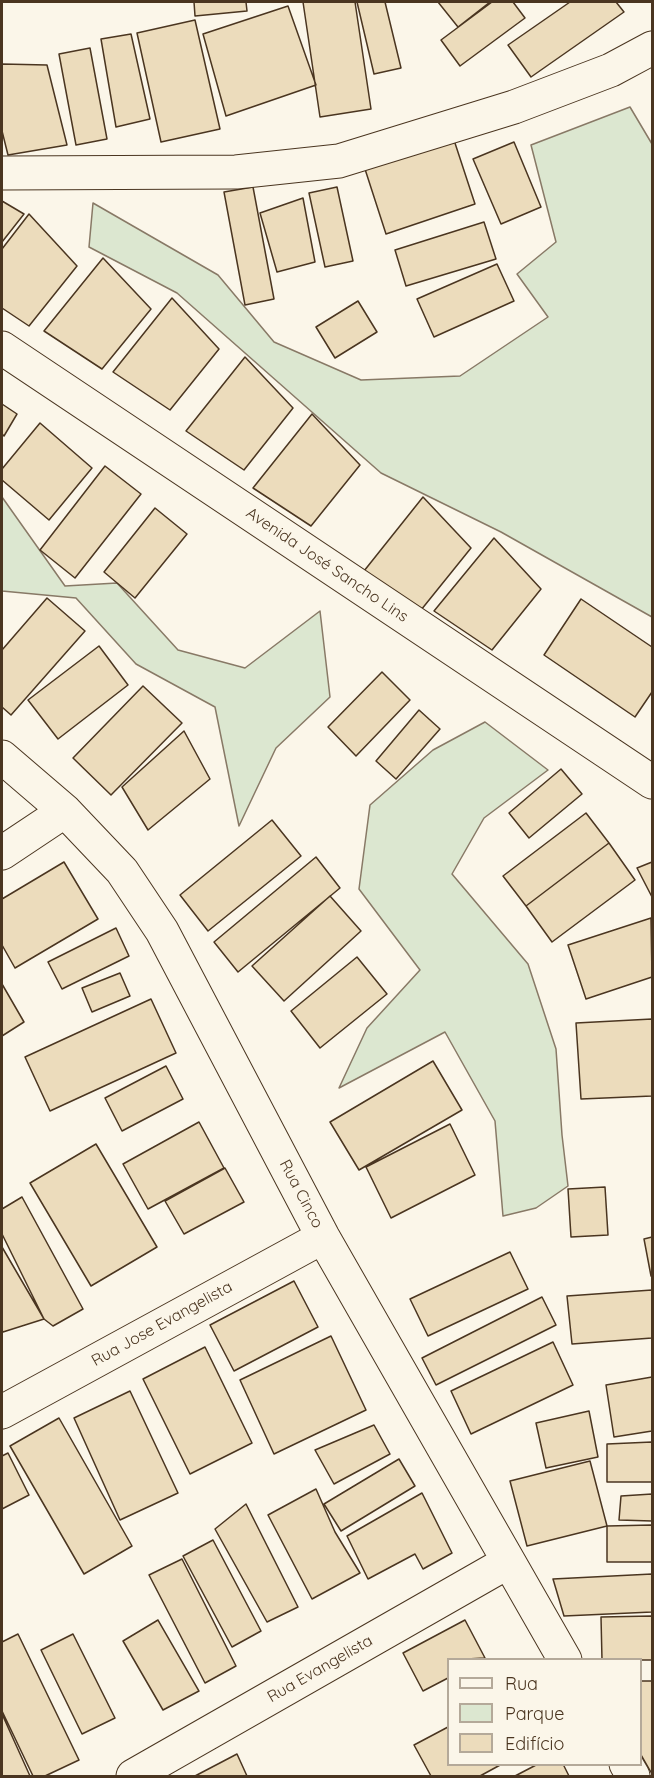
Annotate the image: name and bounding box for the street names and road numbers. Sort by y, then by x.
street label: Avenida José Sancho Lins [242,503,412,627]
street label: Rua Cinco [275,1156,327,1232]
street label: Rua Jose Evangelista [88,1277,236,1371]
street label: Rua Evangelista [264,1631,376,1707]

